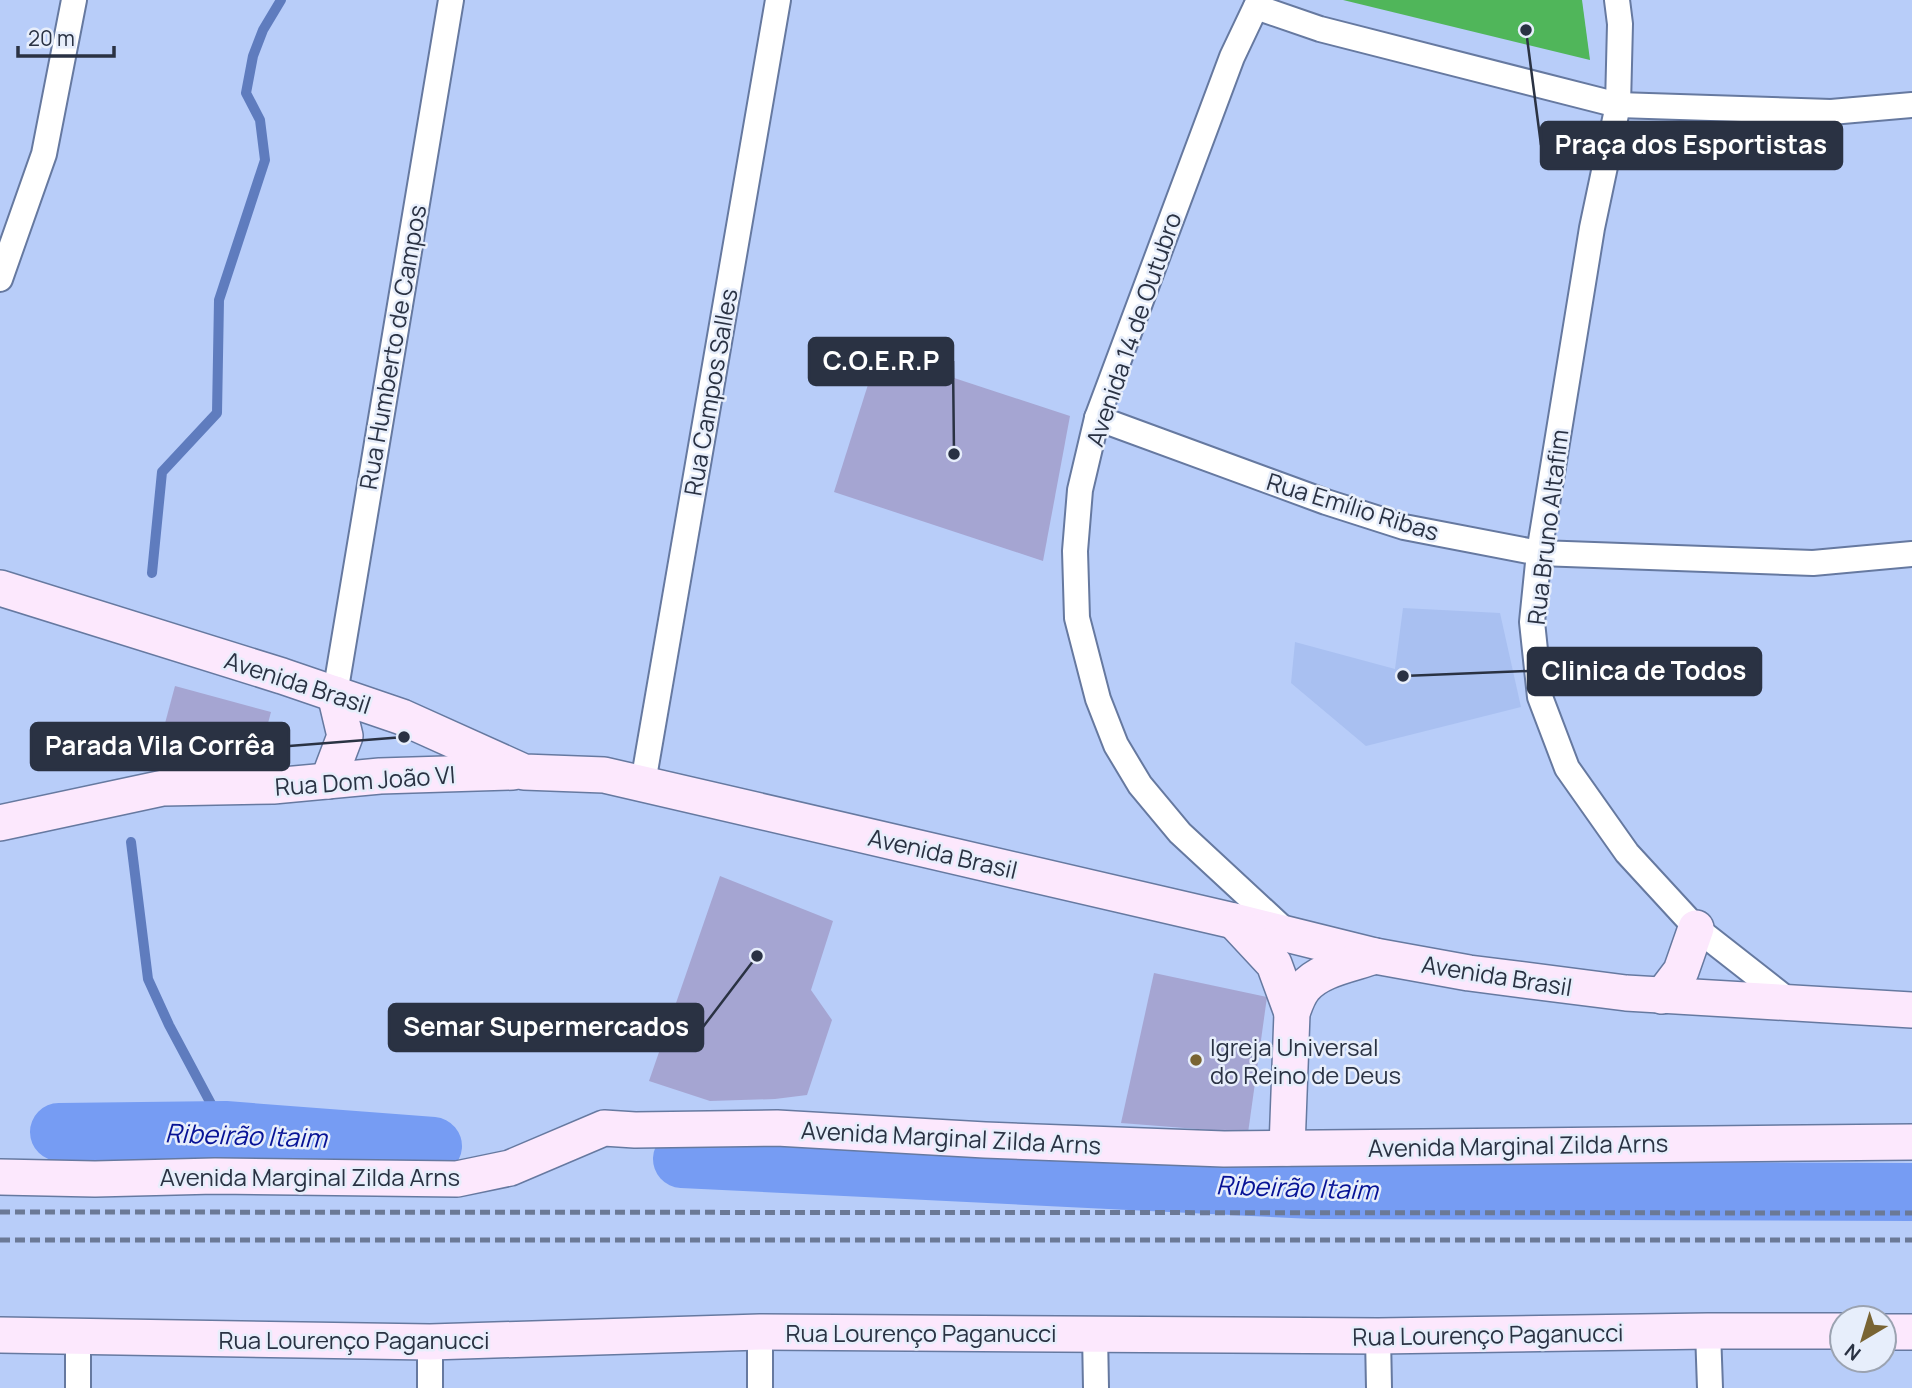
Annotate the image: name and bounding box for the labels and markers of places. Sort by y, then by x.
callout: Praça dos Esportistas [1541,122,1842,169]
callout: C.O.E.R.P [809,338,953,385]
callout: Clinica de Todos [1528,648,1761,695]
callout: Parada Vila Corrêa [31,723,289,770]
callout: Semar Supermercados [389,1004,703,1051]
place label: Igreja Universal do Reino de Deus [1210,1030,1401,1091]
marker: Igreja Universal do Reino de Deus [1188,1052,1204,1068]

